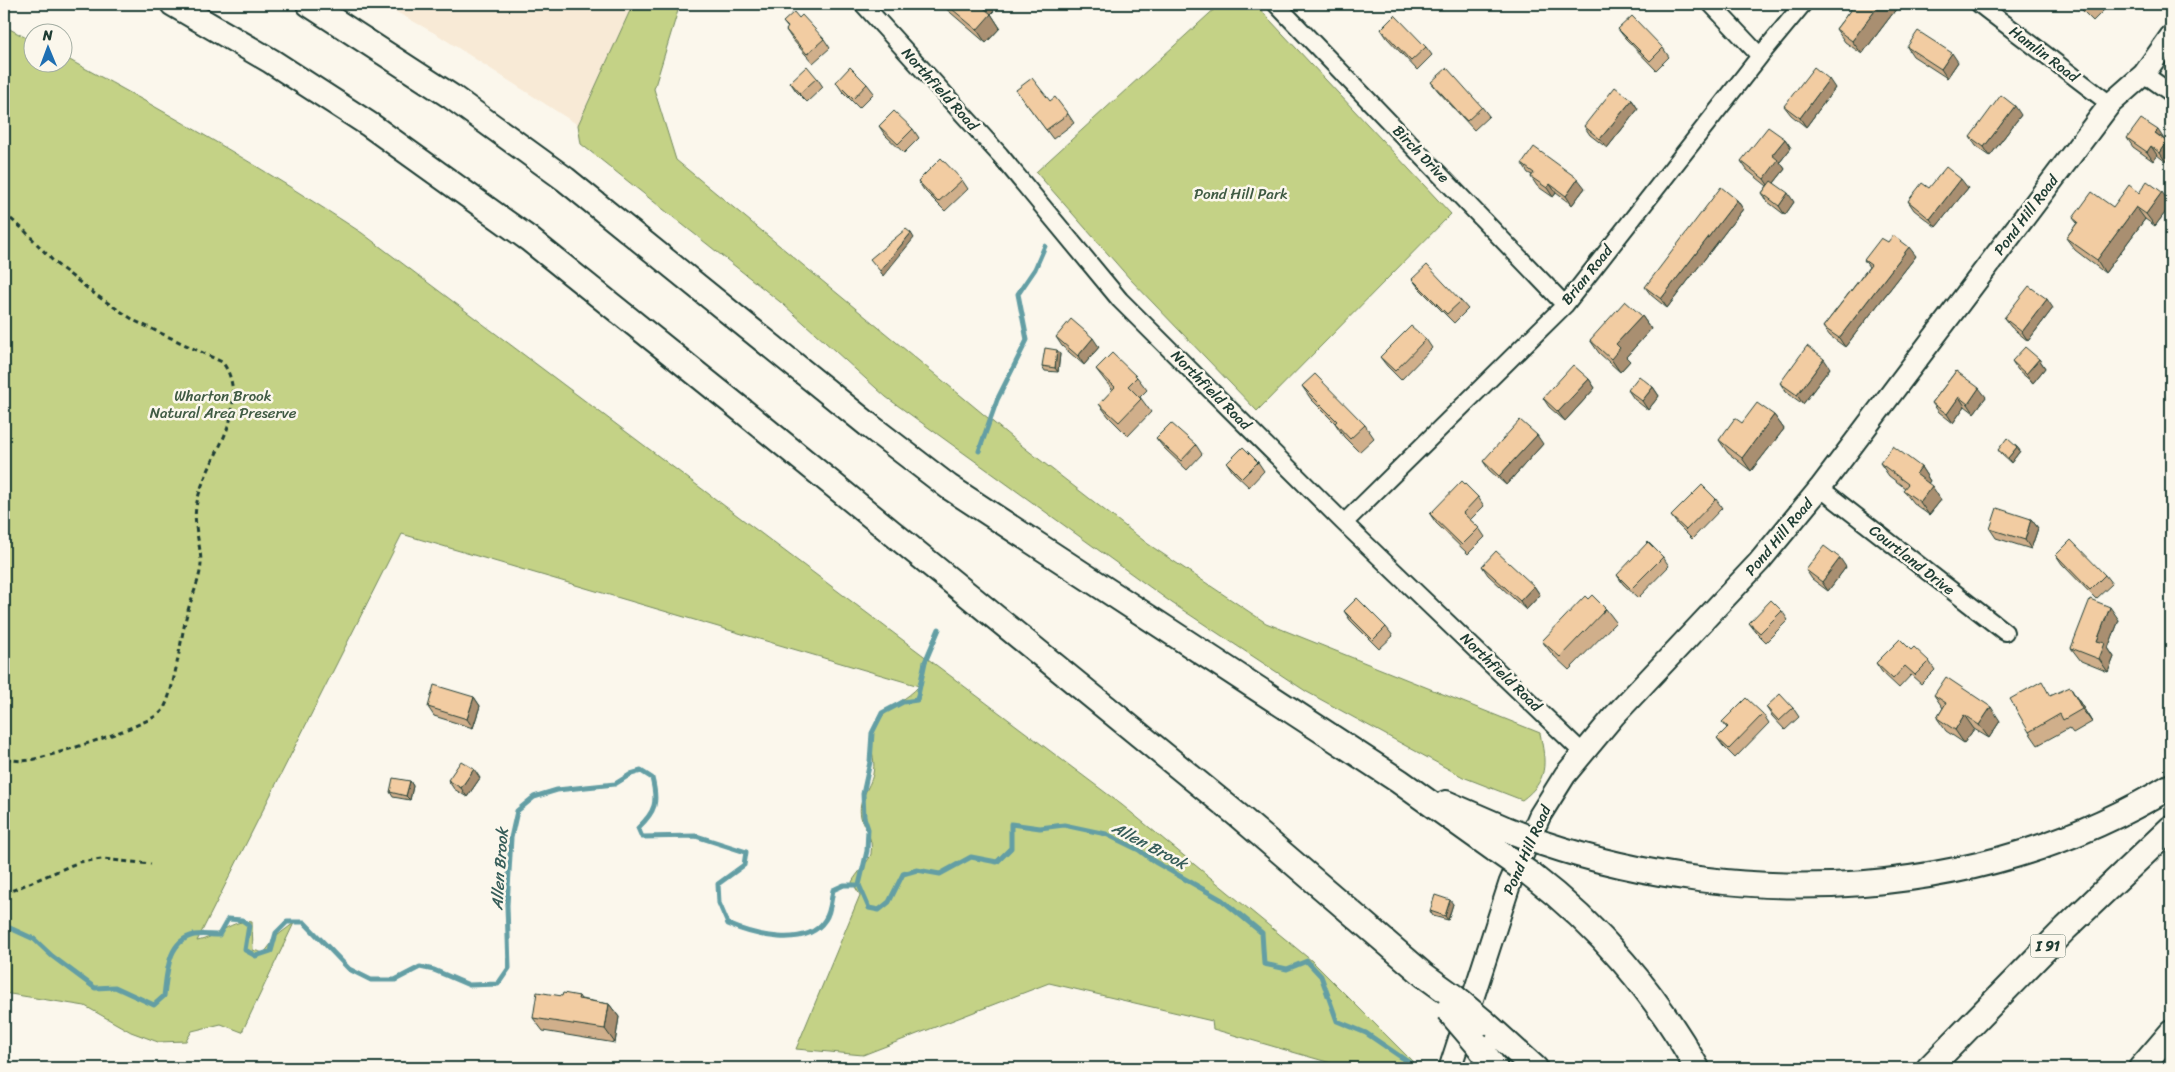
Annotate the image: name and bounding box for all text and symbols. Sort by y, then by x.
street label: Hamlin Road [2003,19,2085,90]
north arrow [22,22,72,72]
text: N [42,23,53,48]
street label: Northfield Road [895,41,986,138]
street label: Birch Drive [1386,119,1456,189]
street label: Pond Hill Road [1987,168,2066,261]
park label: Pond Hill Park [1194,181,1288,207]
street label: Brian Road [1554,238,1620,311]
street label: Northfield Road [1165,344,1258,437]
park label: Wharton Brook Natural Area Preserve [150,383,297,426]
street label: Pond Hill Road [1738,491,1820,582]
street label: Courtland Drive [1863,518,1961,602]
street label: Northfield Road [1454,626,1549,719]
street label: Pond Hill Road [1496,800,1559,899]
water label: Allen Brook [1106,813,1195,879]
water label: Allen Brook [482,825,517,912]
road number: I 91 [2030,934,2066,958]

